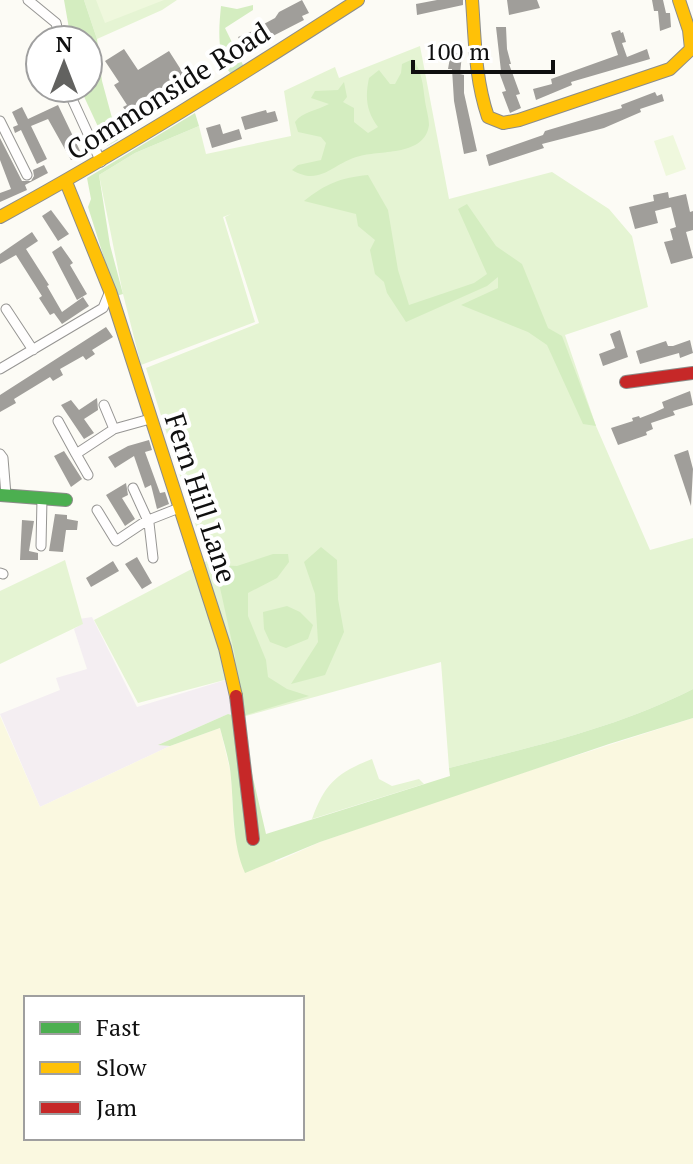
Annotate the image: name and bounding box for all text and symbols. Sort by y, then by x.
street label: Commonside Road [59,13,276,168]
north arrow [24,24,104,104]
scale bar [413,24,553,74]
text: N [56,29,73,58]
text: 100 m [425,35,490,67]
street label: Fern Hill Lane [157,408,246,587]
legend [24,996,304,1140]
text: Fast [96,1011,141,1043]
text: Slow [96,1051,147,1083]
text: Jam [96,1091,137,1123]

